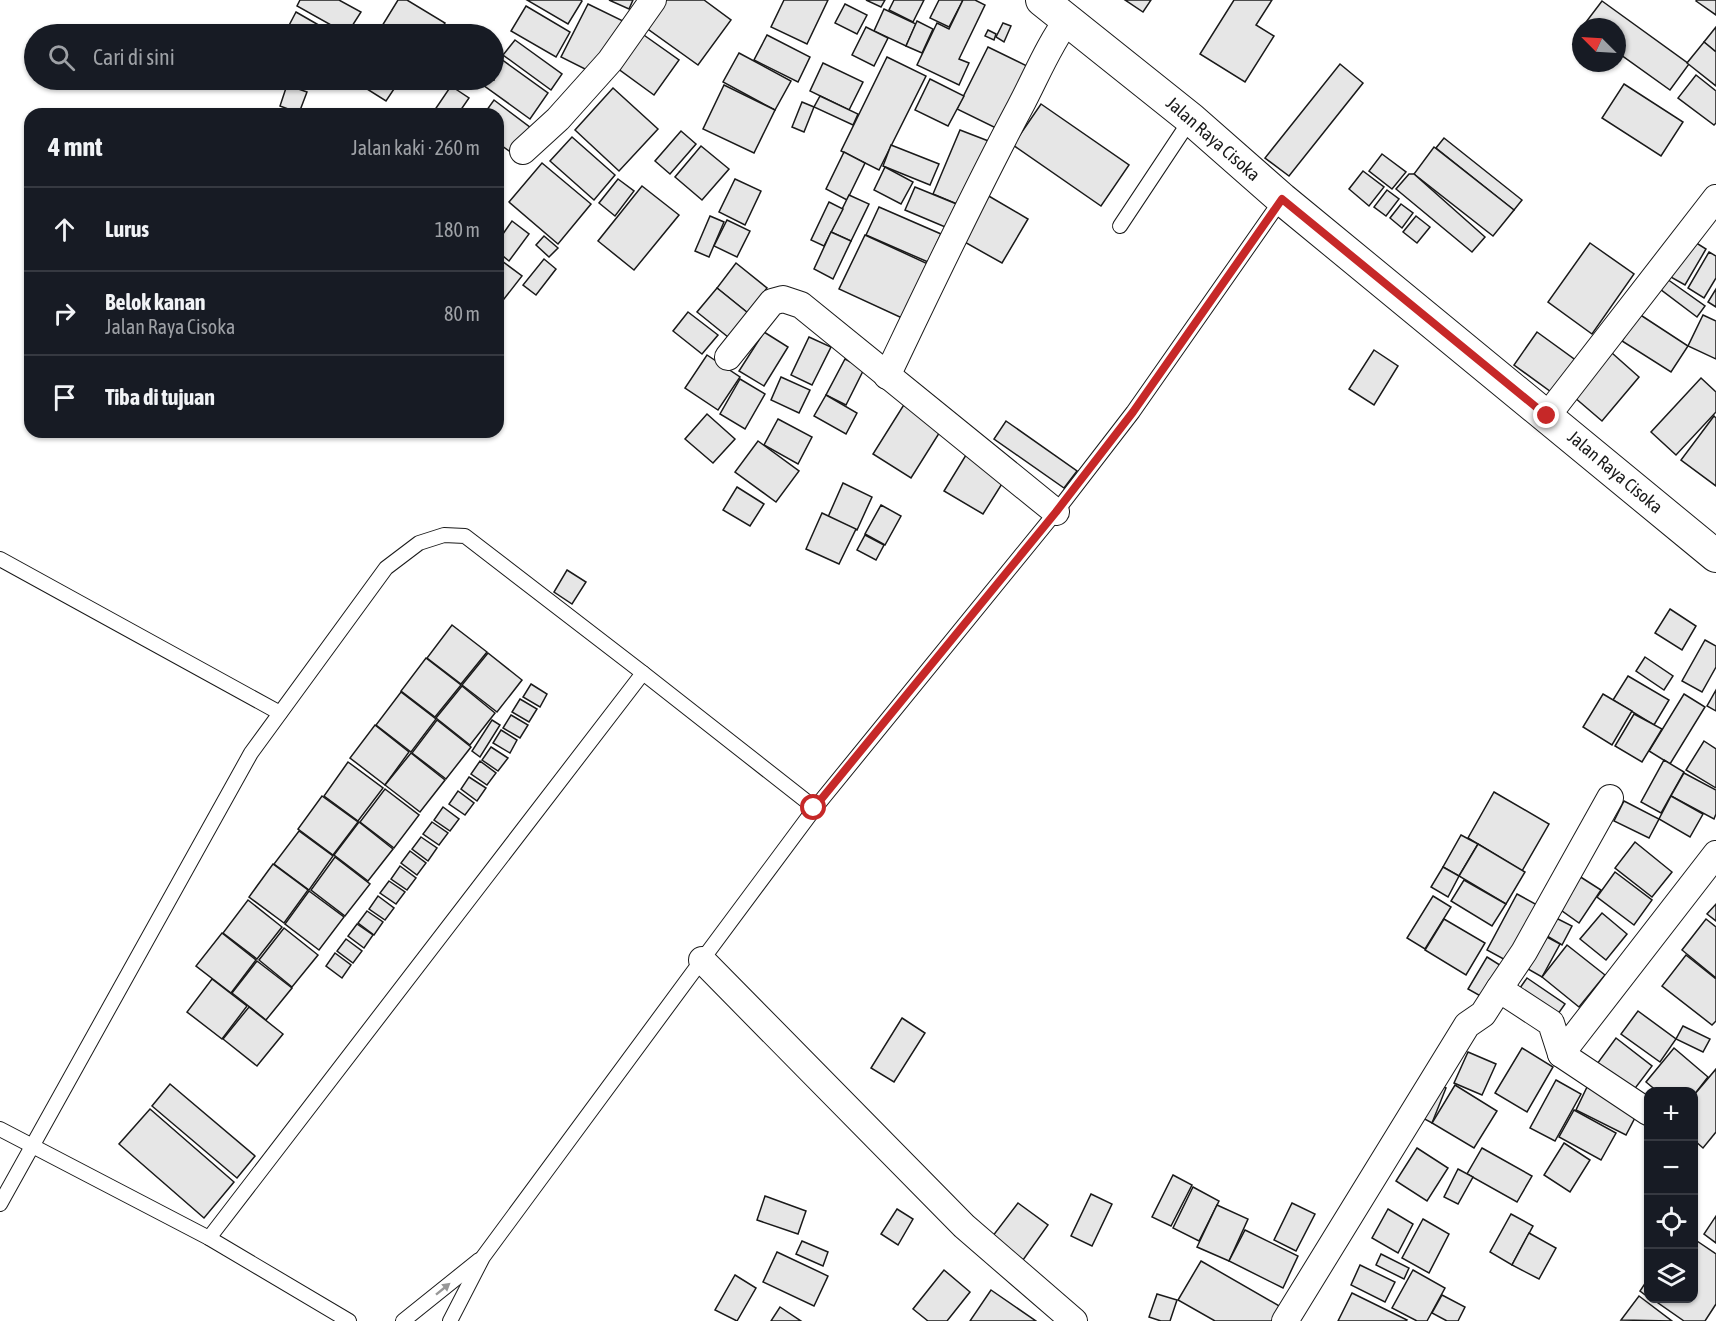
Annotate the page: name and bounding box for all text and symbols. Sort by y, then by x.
north arrow [1572,18,1626,72]
search box [24,24,504,90]
icon: search [45,41,78,74]
text: Cari di sini [93,44,175,70]
street label: Jalan Raya Cisoka [1162,92,1264,185]
text: 4 mnt [48,132,103,162]
text: Jalan kaki · 260 m [351,136,480,159]
icon: ahead [48,213,81,246]
text: Lurus [105,216,149,242]
text: 180 m [435,218,480,241]
text: Belok kanan [105,289,206,315]
icon: right [48,297,81,330]
text: 80 m [444,302,480,325]
text: Jalan Raya Cisoka [105,315,235,338]
icon: arrive [48,381,81,414]
text: Tiba di tujuan [105,384,215,410]
route end [1533,402,1559,428]
street label: Jalan Raya Cisoka [1564,426,1667,517]
route start [800,794,826,820]
map controls [1644,1087,1698,1303]
button: + [1644,1087,1698,1141]
button: − [1644,1141,1698,1195]
button: locate [1644,1195,1698,1249]
button: layers [1644,1249,1698,1303]
one-way arrow [435,1282,451,1295]

